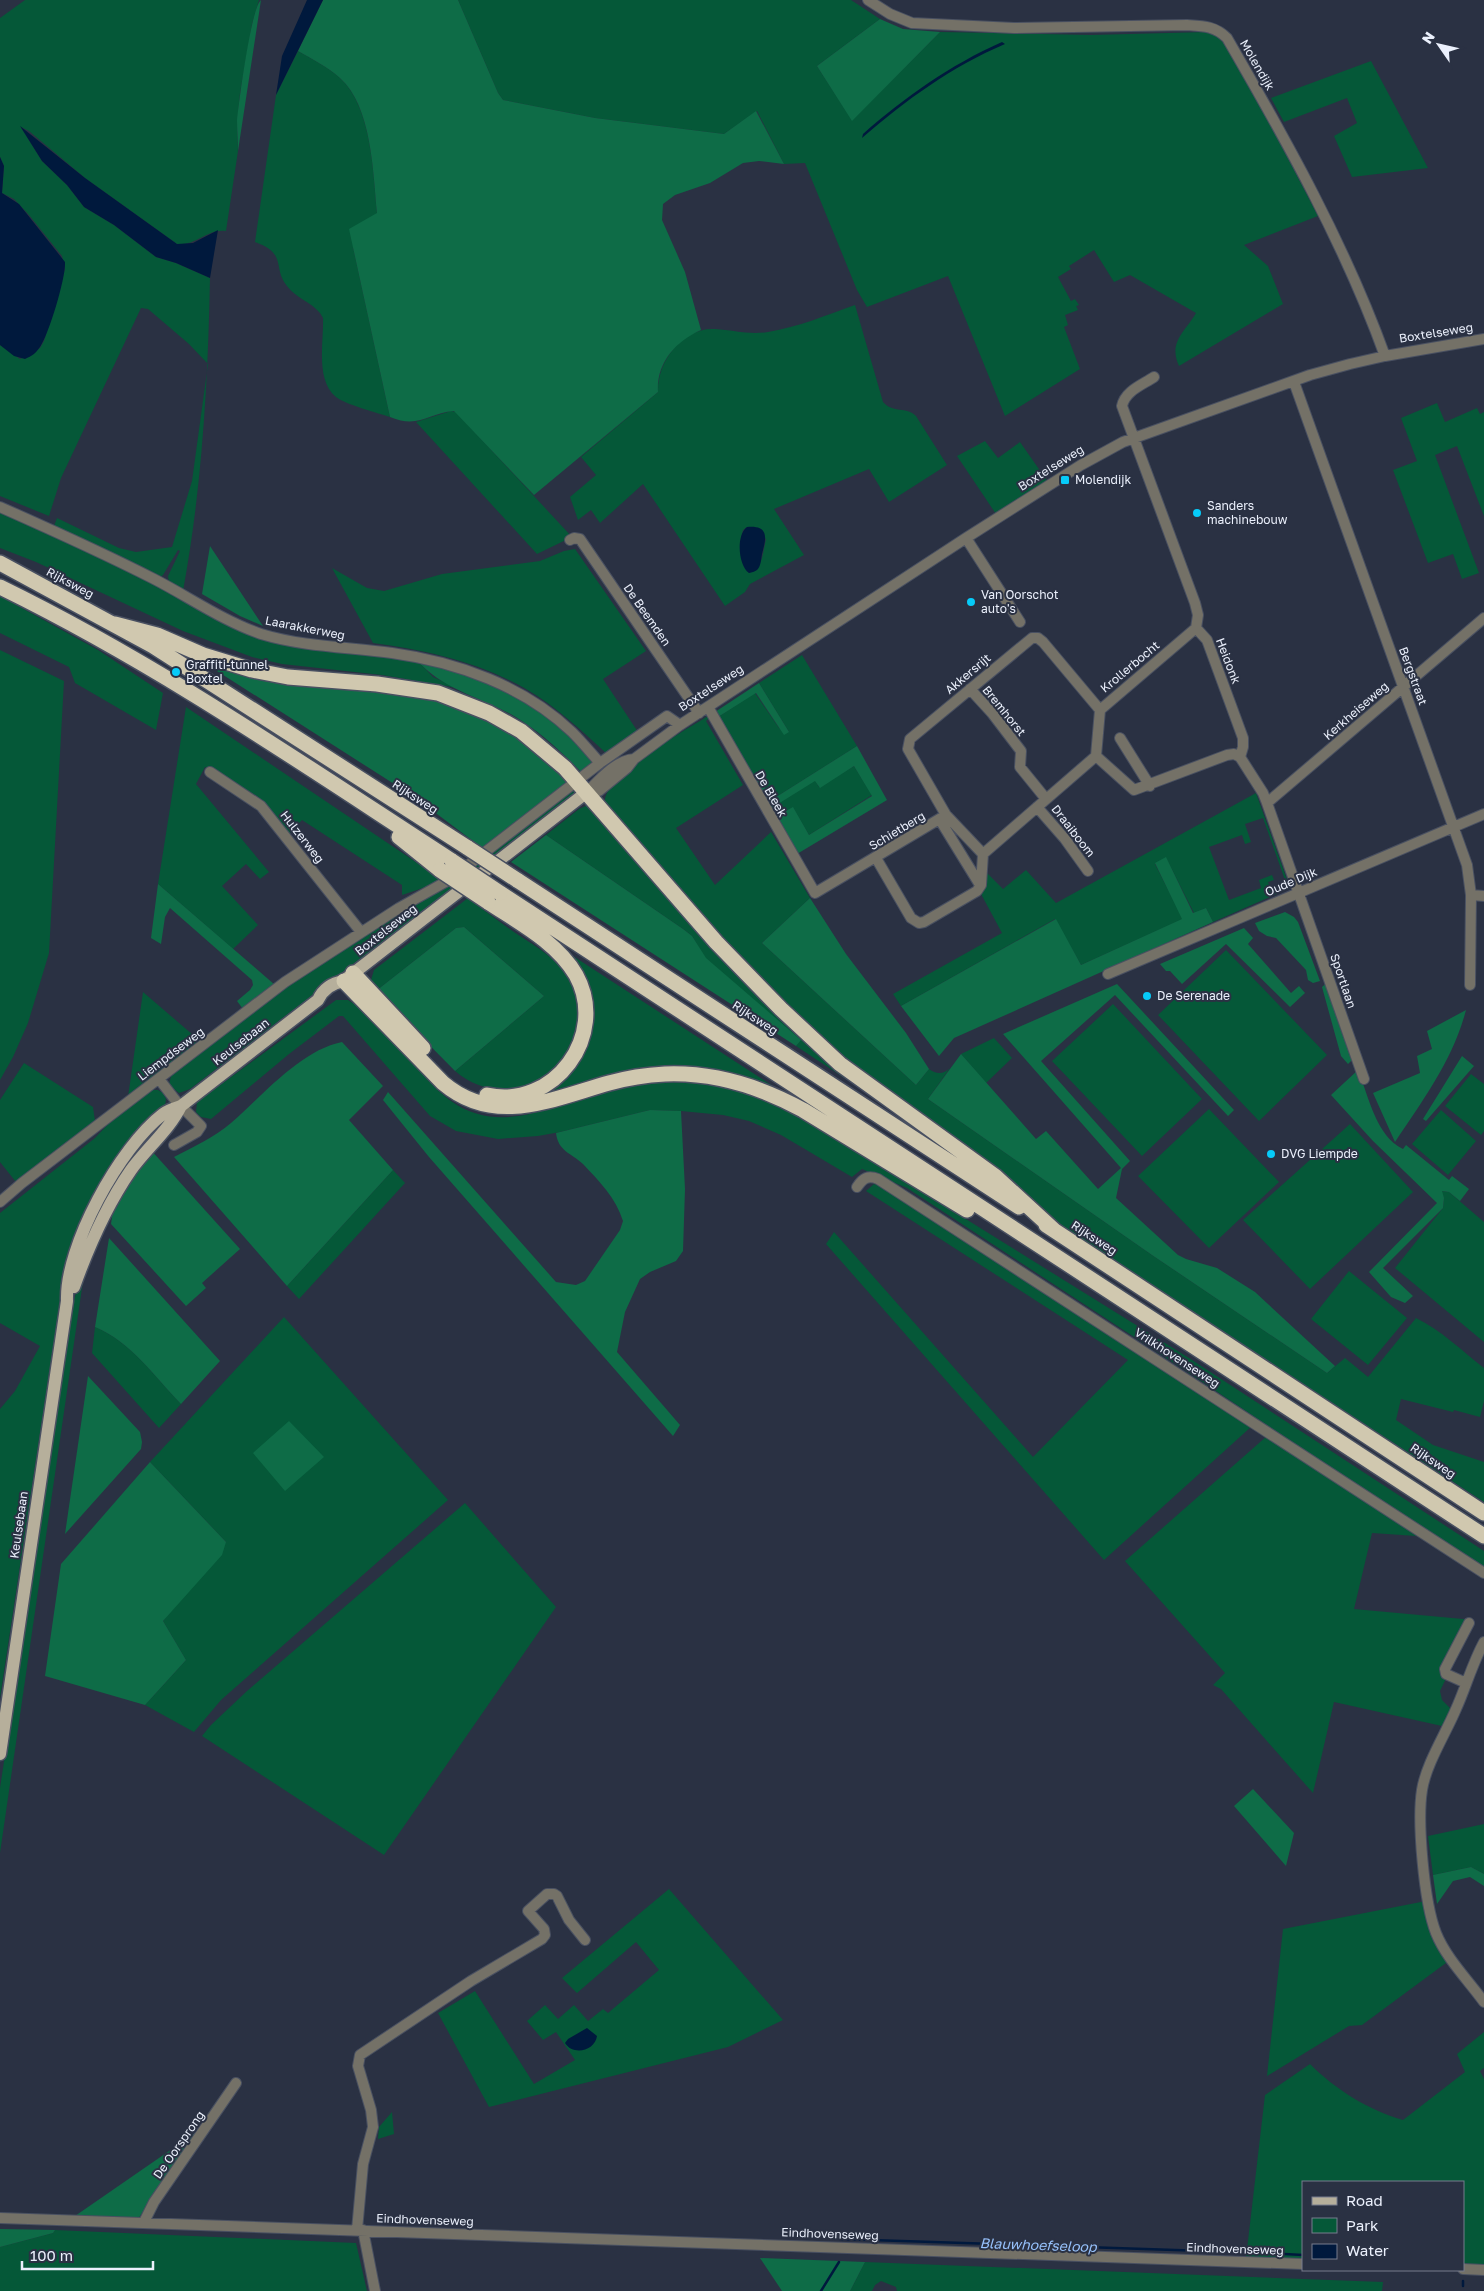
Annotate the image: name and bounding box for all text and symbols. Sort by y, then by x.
north arrow [1414,20,1464,70]
text: N [1418,28,1438,47]
street label: Molendijk [1237,37,1278,93]
street label: Boxtelseweg [1398,319,1474,346]
street label: Boxtelseweg [1015,441,1086,494]
place label: Molendijk [1075,472,1131,487]
marker: Molendijk [1059,474,1071,486]
place label: Sanders machinebouw [1207,498,1288,527]
marker: Sanders machinebouw [1191,507,1203,519]
street label: Rijksweg [44,564,97,601]
street label: De Beemden [620,581,674,649]
place label: Van Oorschot auto's [981,587,1059,616]
marker: Van Oorschot auto's [965,596,977,608]
street label: Laarakkerweg [264,612,346,643]
street label: Heidonk [1213,636,1244,686]
street label: Krollerbocht [1097,637,1162,696]
street label: Bergstraat [1396,645,1431,707]
street label: Akkersrijt [942,650,994,697]
place label: Graffiti-tunnel Boxtel [186,657,268,686]
street label: Boxtelseweg [675,661,746,714]
marker: Graffiti-tunnel Boxtel [170,666,182,678]
street label: Kerkheiseweg [1320,678,1391,743]
street label: Bremhorst [979,682,1029,739]
street label: De Bleek [752,768,791,820]
street label: Rijksweg [390,776,441,817]
street label: Draaiboom [1048,802,1098,860]
street label: Hulzerweg [277,808,327,866]
street label: Schietberg [866,808,928,853]
street label: Oude Dijk [1263,864,1319,899]
street label: Boxtelseweg [352,901,420,958]
street label: Sportlaan [1327,952,1360,1010]
place label: De Serenade [1157,988,1230,1003]
marker: De Serenade [1141,990,1153,1002]
street label: Rijksweg [730,997,781,1038]
street label: Keulsebaan [209,1015,272,1068]
street label: Liempdseweg [134,1024,207,1084]
place label: DVG Liempde [1281,1146,1358,1161]
marker: DVG Liempde [1265,1148,1277,1160]
street label: Rijksweg [1069,1217,1120,1258]
street label: Vrilkhovenseweg [1132,1324,1223,1391]
street label: Rijksweg [1408,1440,1459,1481]
street label: Keulsebaan [6,1490,31,1560]
street label: De Oorsprong [150,2108,208,2182]
legend [1302,2181,1464,2271]
text: Road [1346,2191,1383,2209]
street label: Eindhovenseweg [376,2210,474,2229]
text: Park [1346,2216,1379,2234]
street label: Eindhovenseweg [781,2224,879,2243]
water label: Blauwhoefseloop [979,2234,1098,2255]
scale bar [22,2238,154,2270]
street label: Eindhovenseweg [1186,2239,1284,2258]
text: Water [1346,2241,1389,2259]
text: 100 m [30,2246,73,2264]

